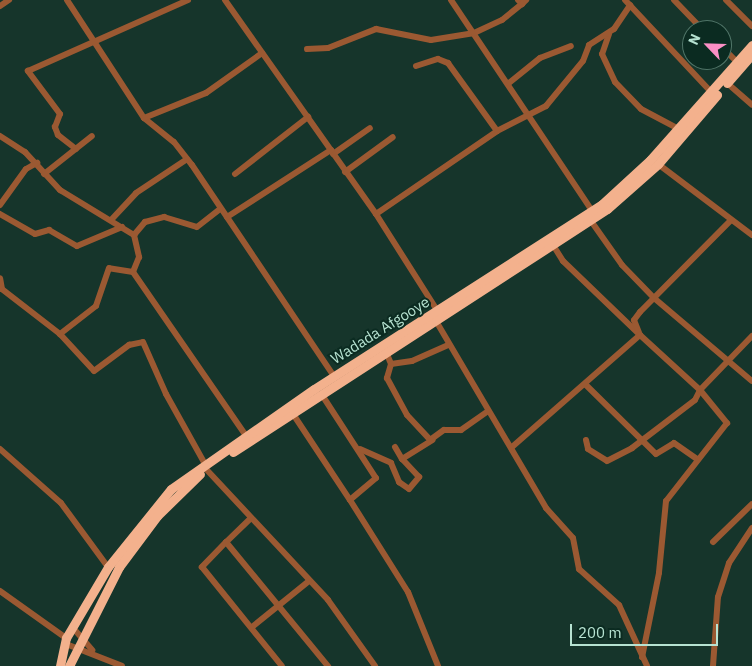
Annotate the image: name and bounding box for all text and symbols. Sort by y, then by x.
north arrow [682,20,732,70]
text: N [684,31,704,48]
street label: Wadada Afgooye [327,292,433,368]
scale bar [572,614,720,646]
text: 200 m [578,623,622,642]

